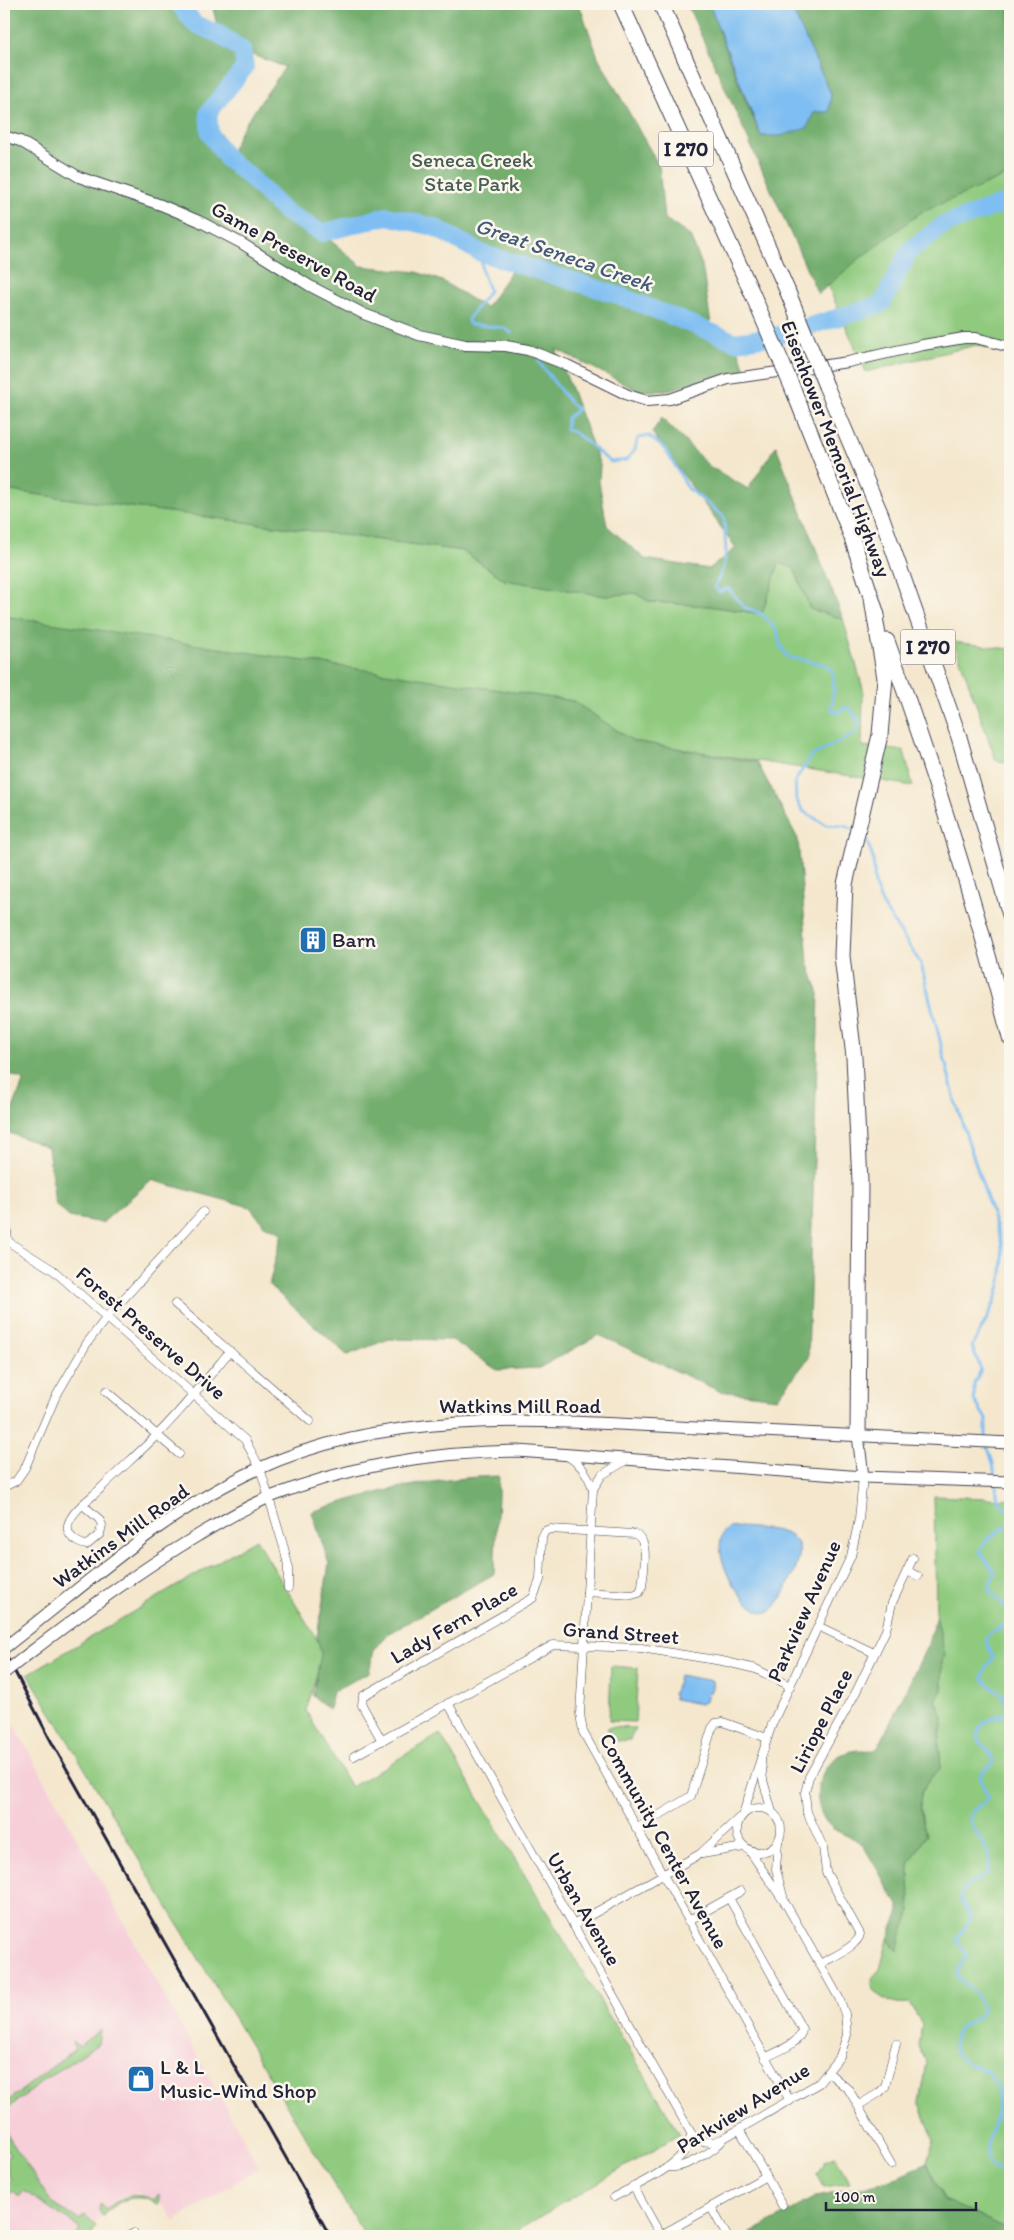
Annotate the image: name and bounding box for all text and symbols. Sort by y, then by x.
road number: I 270 [658,132,714,166]
park label: Seneca Creek State Park [411,147,533,196]
street label: Game Preserve Road [207,196,382,308]
water label: Great Seneca Creek [472,212,657,298]
street label: Eisenhower Memorial Highway [776,317,897,581]
road number: I 270 [900,630,956,664]
building icon: Barn [298,925,328,955]
place label: Barn [332,927,376,952]
street label: Forest Preserve Drive [71,1261,231,1405]
street label: Watkins Mill Road [439,1393,601,1418]
street label: Watkins Mill Road [48,1478,194,1593]
street label: Parkview Avenue [761,1536,846,1685]
street label: Lady Fern Place [386,1576,522,1669]
street label: Grand Street [562,1616,680,1649]
street label: Liriope Place [784,1664,858,1777]
street label: Community Center Avenue [595,1729,734,1953]
street label: Urban Avenue [542,1848,627,1970]
place label: L & L Music-Wind Shop [160,2054,317,2103]
street label: Parkview Avenue [672,2057,814,2159]
shop icon: L & L Music-Wind Shop [126,2064,156,2094]
scale bar [826,2180,976,2212]
text: 100 m [834,2188,876,2206]

